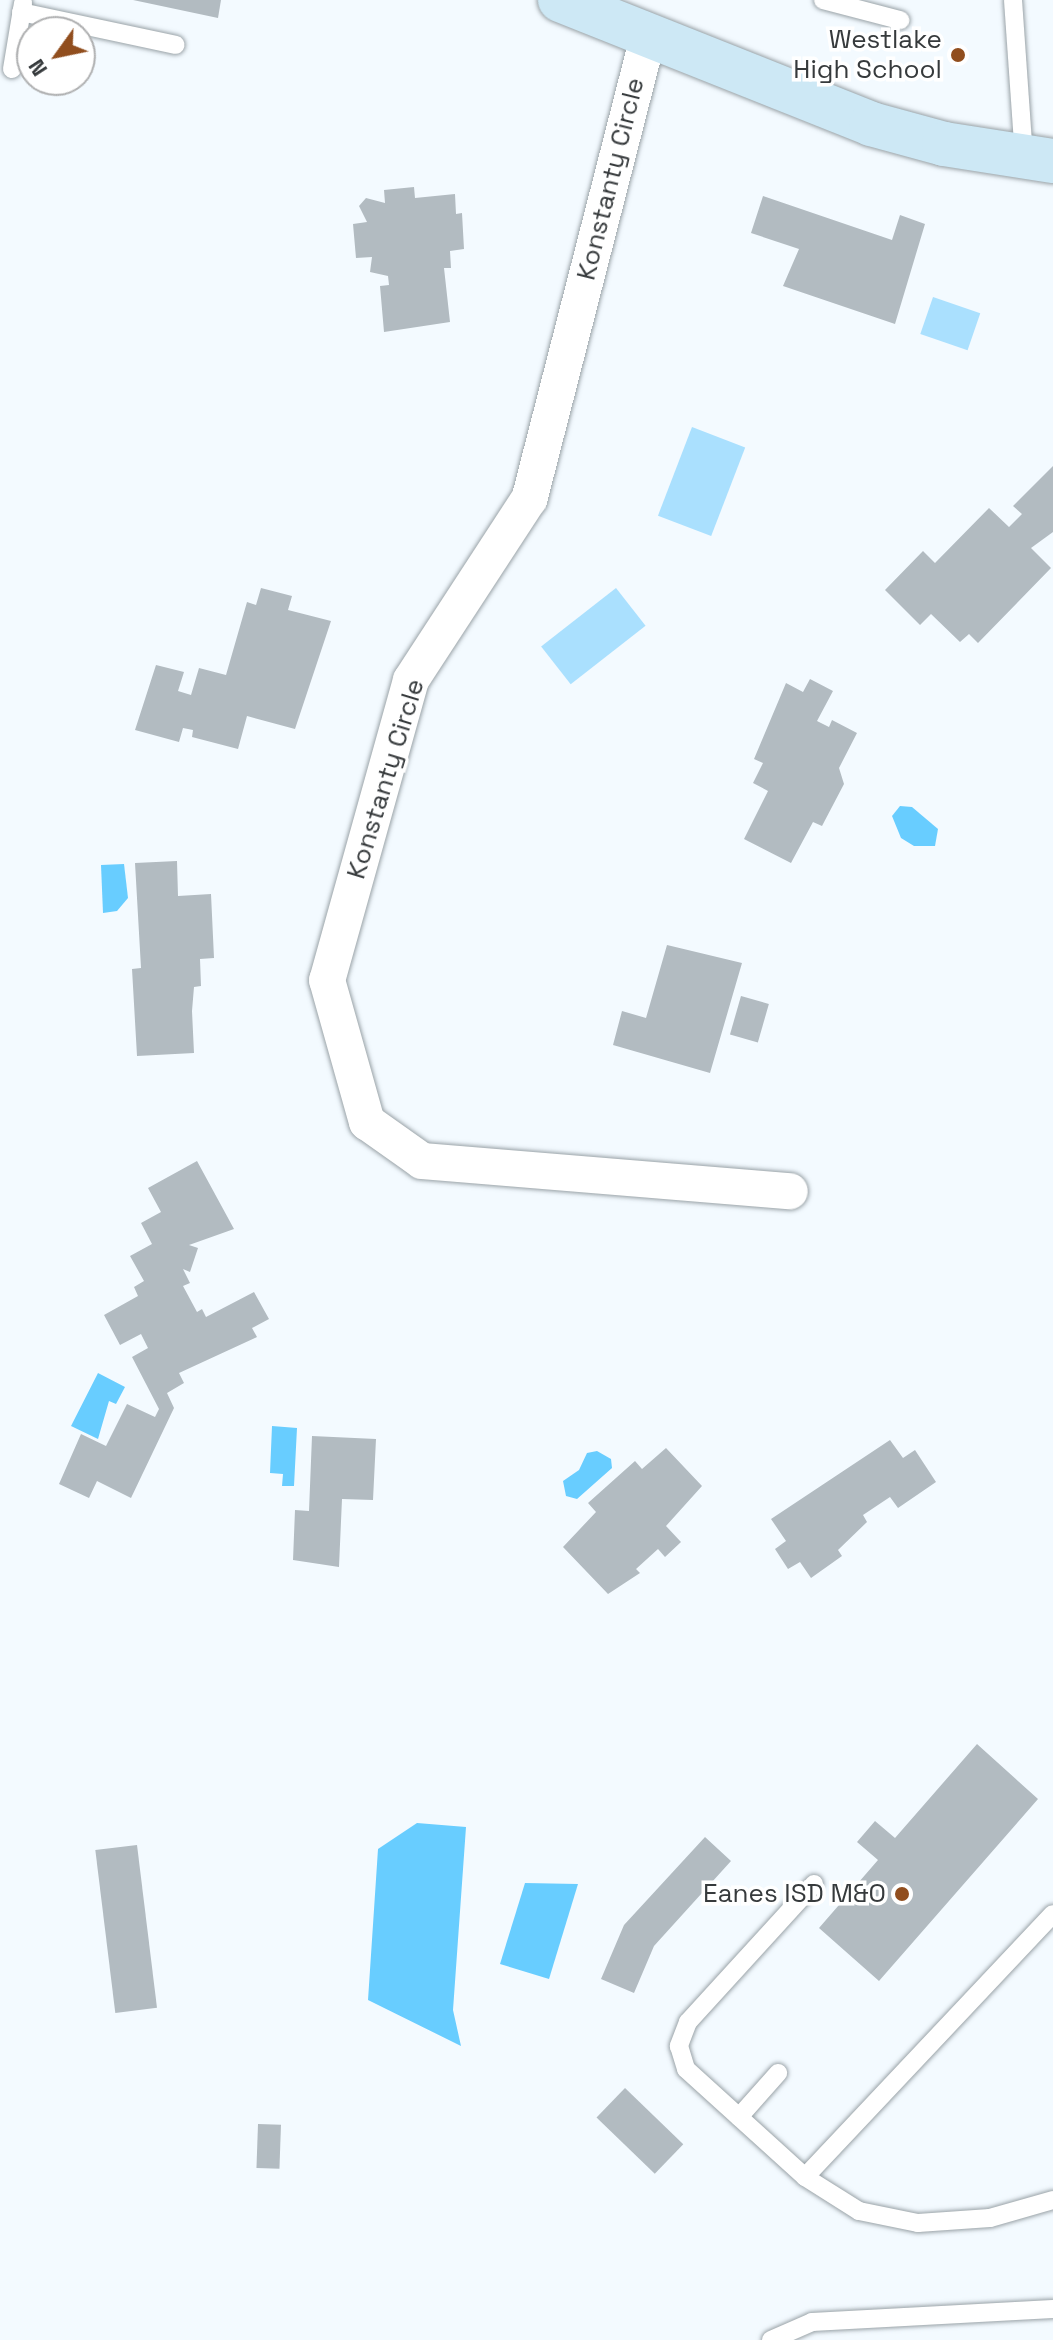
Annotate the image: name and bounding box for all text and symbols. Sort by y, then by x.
north arrow [16,16,96,96]
place label: Westlake High School [793,24,942,86]
marker: Westlake High School [949,46,967,64]
text: N [22,54,53,82]
street label: Konstanty Circle [571,75,651,283]
street label: Konstanty Circle [341,675,431,883]
place label: Eanes ISD M&O [703,1878,886,1910]
marker: Eanes ISD M&O [893,1885,911,1903]

